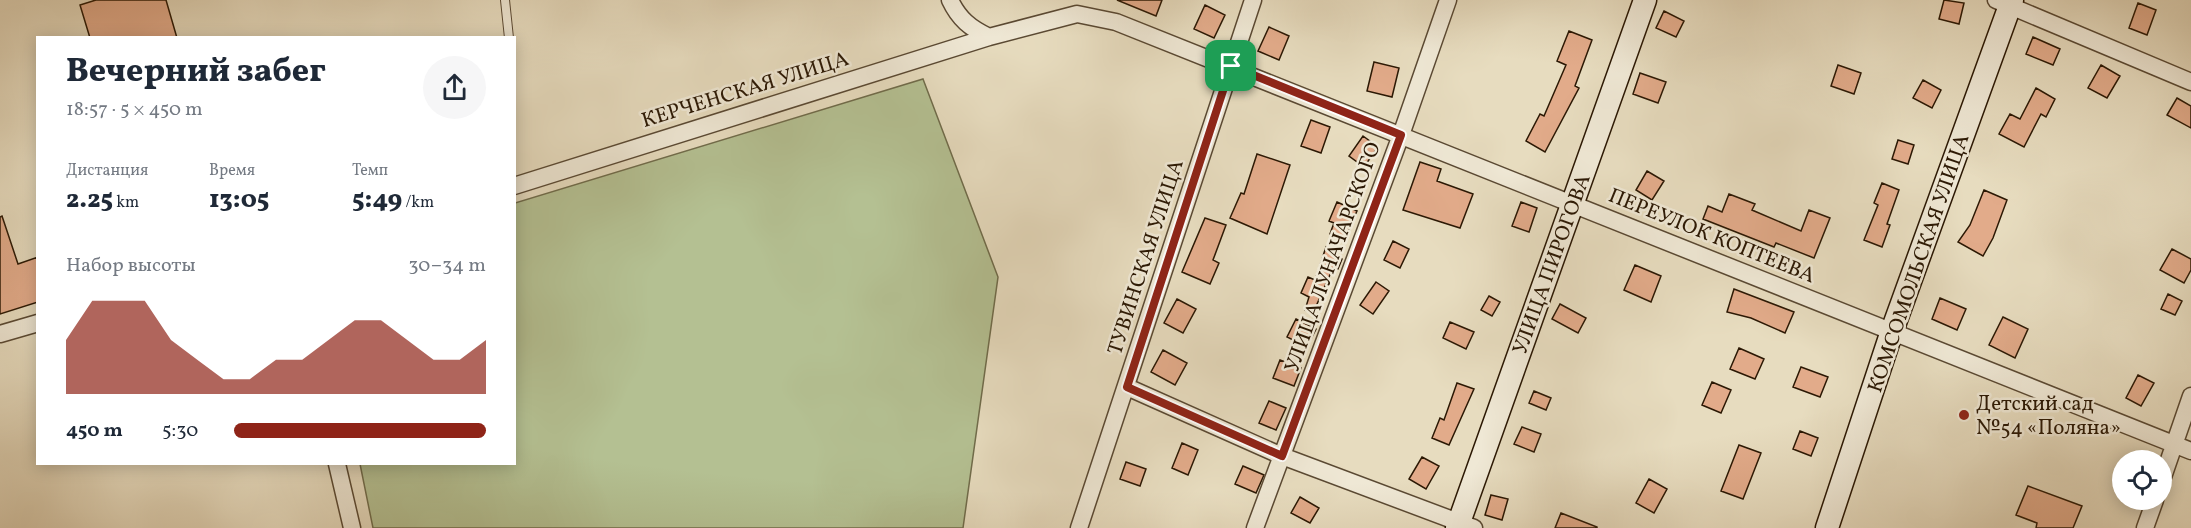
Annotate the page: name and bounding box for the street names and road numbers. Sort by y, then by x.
street label: КЕРЧЕНСКАЯ УЛИЦА [638,45,853,136]
street label: КОМСОМОЛЬСКАЯ УЛИЦА [1861,130,1977,397]
street label: УЛИЦА ЛУНАЧАРСКОГО [1278,138,1389,377]
street label: ТУВИНСКАЯ УЛИЦА [1101,156,1192,359]
street label: УЛИЦА ПИРОГОВА [1506,170,1599,359]
street label: ПЕРЕУЛОК КОПТЕЕВА [1604,182,1819,291]

